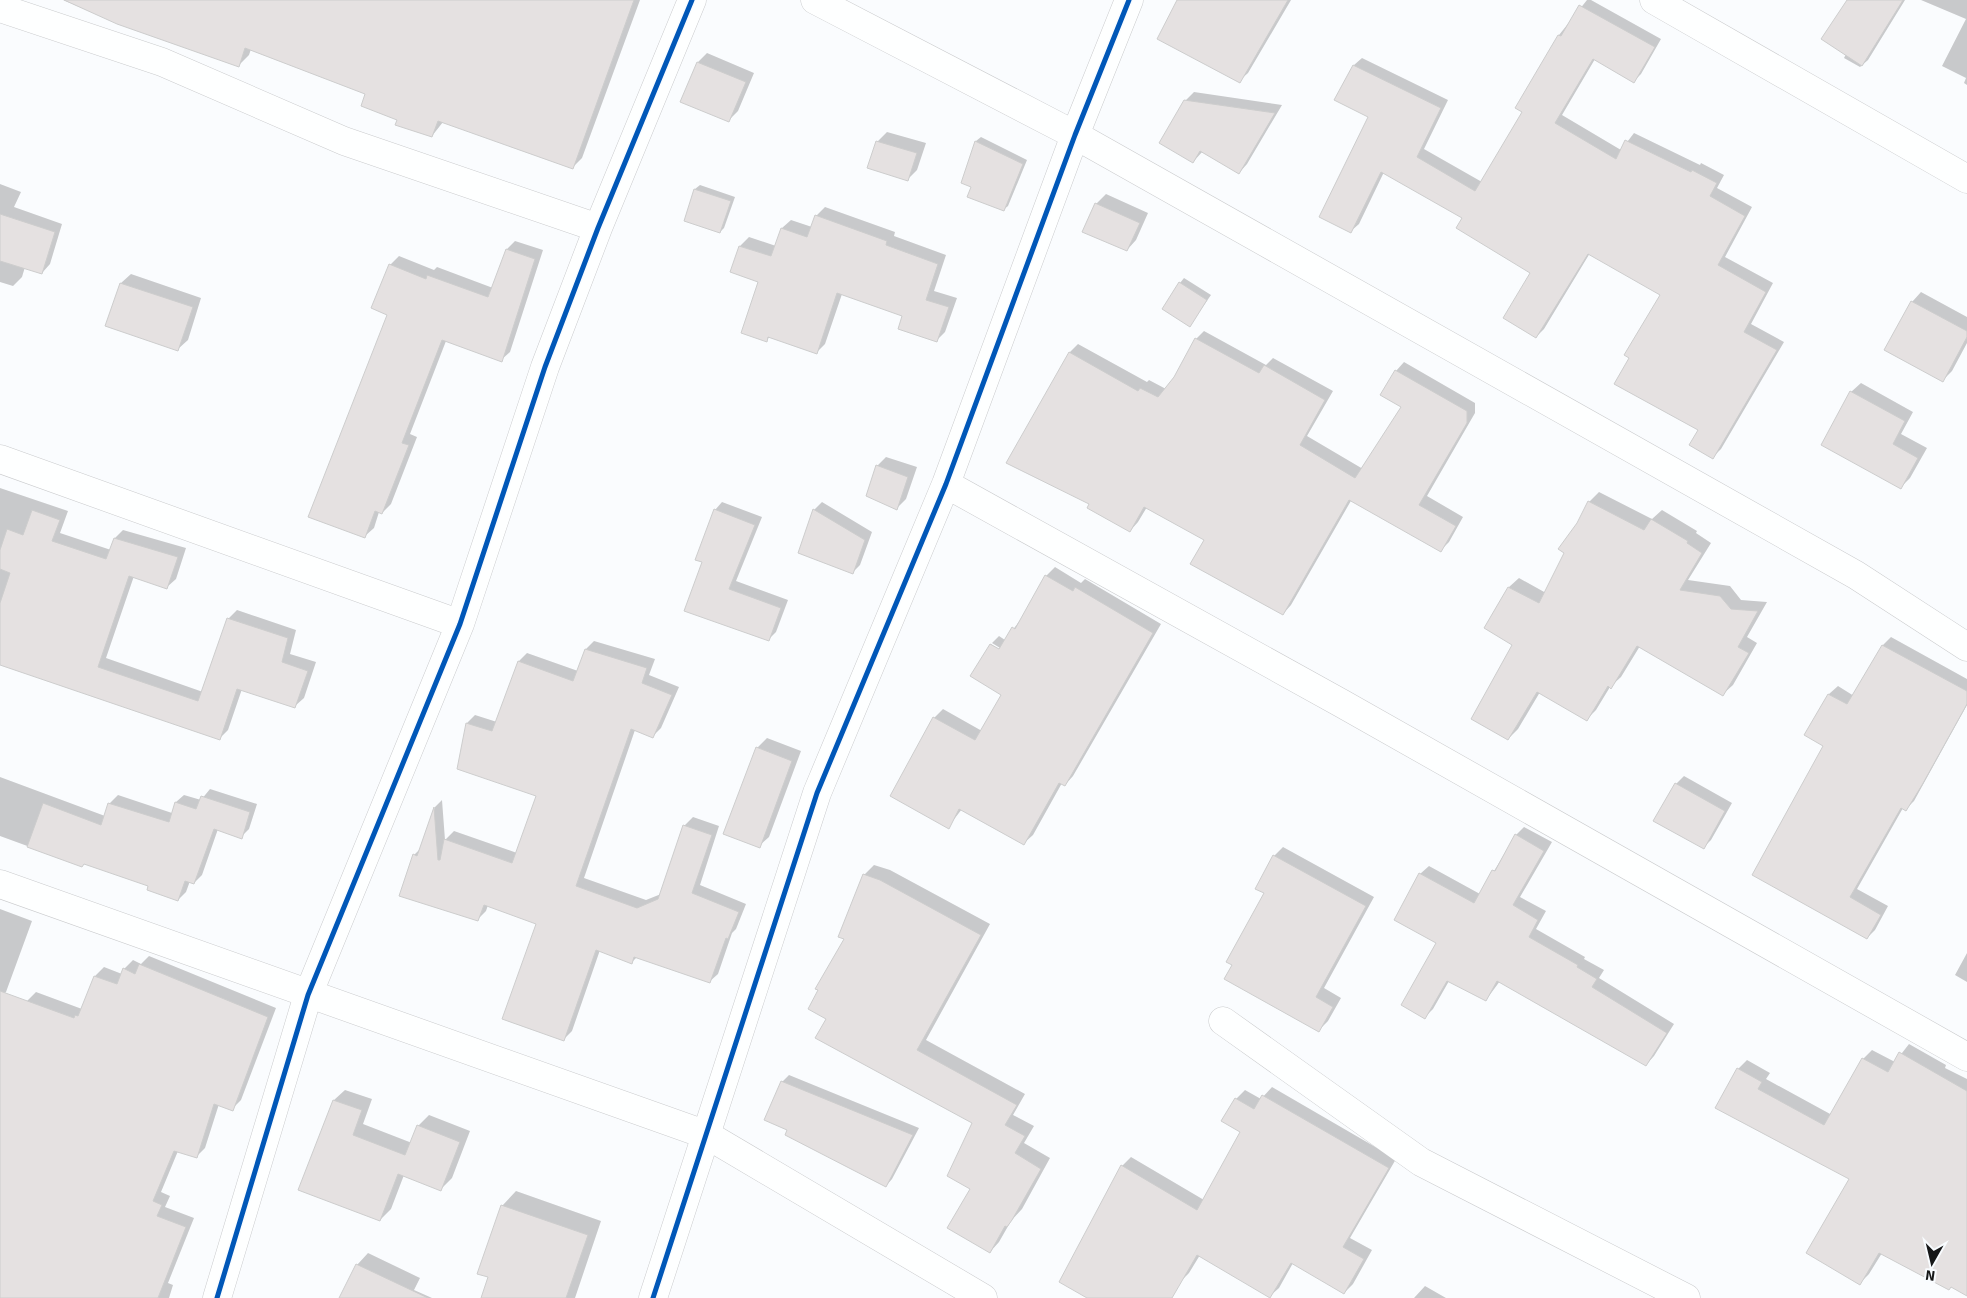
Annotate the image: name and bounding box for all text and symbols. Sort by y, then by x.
north arrow [1907,1238,1957,1288]
text: N [1924,1266,1936,1284]

